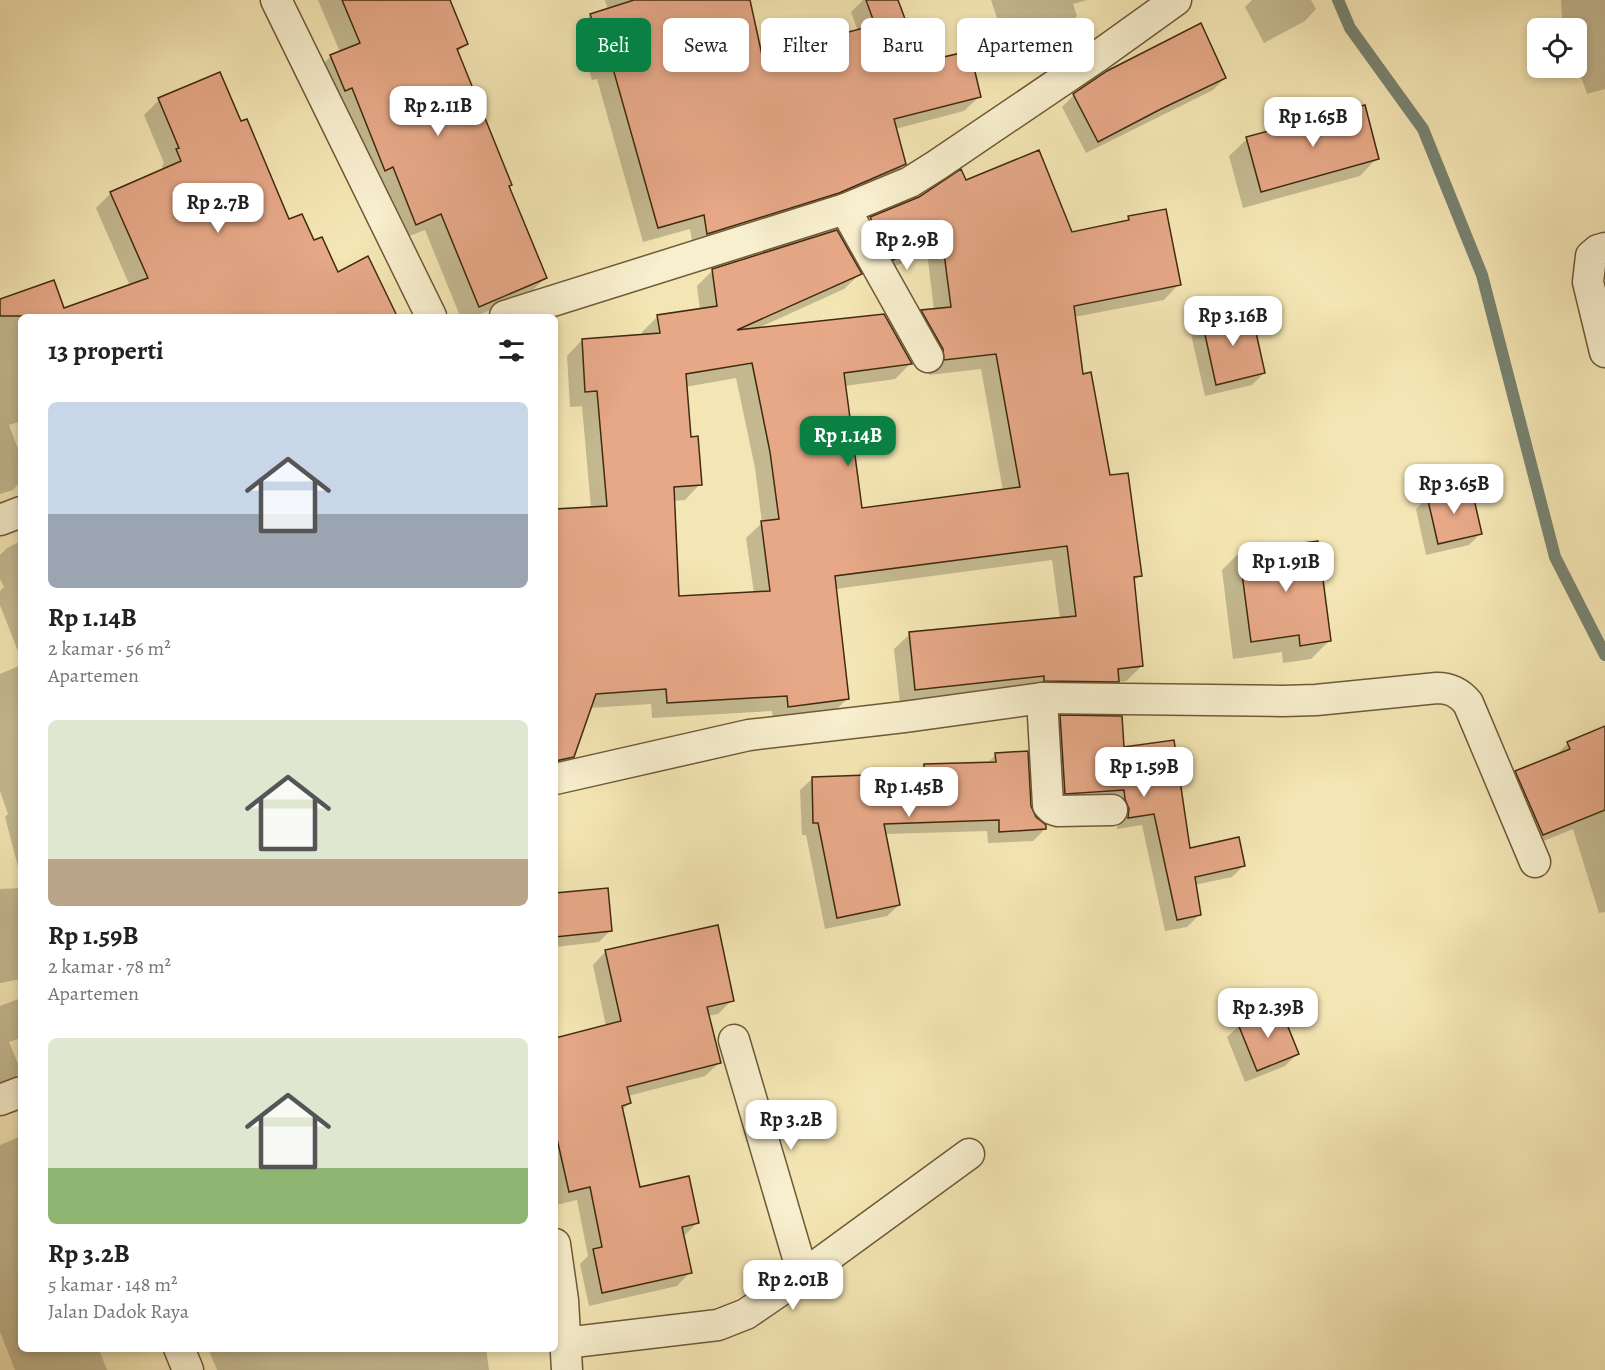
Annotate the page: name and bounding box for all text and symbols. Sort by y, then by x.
chip: Beli [576,18,651,72]
chip: Sewa [663,18,749,72]
chip: Filter [761,18,849,72]
chip: Baru [861,18,945,72]
chip: Apartemen [957,18,1094,72]
map controls [1527,18,1587,78]
button: locate [1527,18,1587,78]
pin: Rp 2.11B [376,86,500,137]
text: Rp 2.11B [404,92,472,119]
pin: Rp 1.65B [1251,97,1375,148]
text: Rp 1.65B [1278,103,1348,130]
pin: Rp 2.7B [163,183,273,234]
text: Rp 2.7B [187,189,249,216]
pin: Rp 2.9B [852,220,962,271]
text: Rp 2.9B [875,226,939,253]
pin: Rp 3.16B [1171,296,1295,347]
text: Rp 3.16B [1198,302,1268,329]
text: 13 properti [48,333,164,368]
icon: filters [495,334,528,367]
pin: Rp 1.14B [786,416,910,467]
text: Rp 1.14B [814,422,882,449]
icon: home [234,441,342,549]
pin: Rp 3.65B [1392,464,1516,515]
text: Rp 3.65B [1418,470,1490,497]
pin: Rp 1.91B [1224,542,1348,593]
text: Rp 1.91B [1252,548,1320,575]
text: Rp 1.14B [48,600,137,635]
text: 2 kamar · 56 m² [48,635,171,662]
text: Apartemen [48,662,139,689]
pin: Rp 1.59B [1082,747,1206,798]
text: Rp 1.59B [1109,753,1179,780]
icon: home [234,759,342,867]
pin: Rp 1.45B [847,767,971,818]
text: Rp 1.45B [874,773,944,800]
text: Rp 1.59B [48,918,139,953]
text: 2 kamar · 78 m² [48,953,171,980]
text: Apartemen [48,980,139,1007]
pin: Rp 2.39B [1206,988,1330,1039]
text: Rp 2.39B [1232,994,1304,1021]
icon: home [234,1077,342,1185]
pin: Rp 3.2B [736,1100,846,1151]
text: Rp 3.2B [760,1106,822,1133]
text: Rp 3.2B [48,1236,130,1271]
pin: Rp 2.01B [731,1260,855,1311]
text: Rp 2.01B [757,1266,829,1293]
text: 5 kamar · 148 m² [48,1271,178,1298]
text: Jalan Dadok Raya [48,1298,189,1325]

